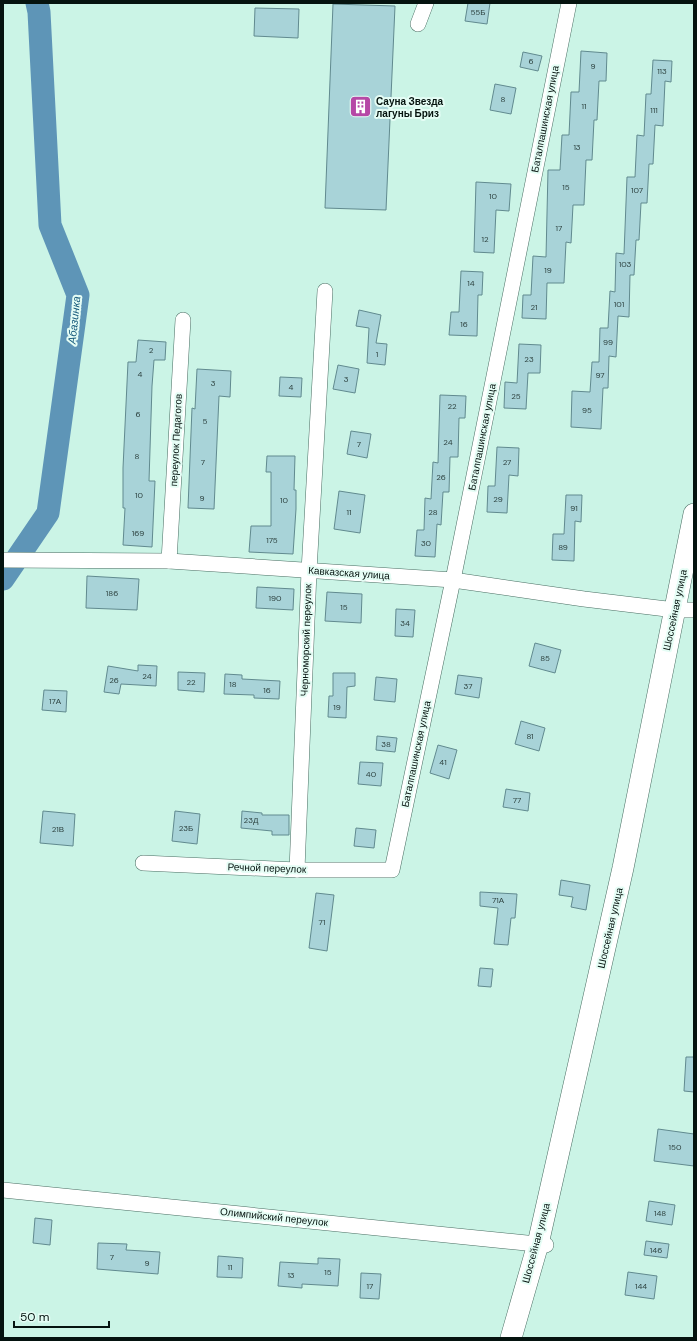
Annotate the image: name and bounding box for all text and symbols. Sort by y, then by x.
house number: 55Б [470,7,486,17]
house number: 6 [528,56,534,66]
house number: 9 [590,61,596,71]
street label: Баталпашинская улица [528,64,562,174]
house number: 113 [657,66,667,76]
building icon: Сауна Звезда лагуны Бриз [347,94,373,120]
house number: 8 [501,94,506,104]
place label: Сауна Звезда лагуны Бриз [376,95,444,120]
house number: 11 [582,101,587,111]
house number: 111 [650,105,658,115]
house number: 13 [573,142,581,152]
house number: 15 [562,182,570,192]
house number: 107 [631,185,643,195]
house number: 10 [489,191,498,201]
house number: 17 [556,223,562,233]
house number: 12 [481,234,489,244]
house number: 103 [619,259,632,269]
house number: 19 [544,265,552,275]
house number: 14 [467,278,475,288]
water label: Абазинка [64,295,83,346]
house number: 101 [614,299,624,309]
house number: 21 [530,302,538,312]
house number: 16 [460,319,468,329]
house number: 99 [603,337,613,347]
house number: 2 [149,345,154,355]
house number: 1 [376,349,378,359]
house number: 23 [524,354,534,364]
house number: 4 [138,369,143,379]
house number: 97 [595,370,605,380]
house number: 3 [344,374,349,384]
house number: 3 [211,378,216,388]
house number: 4 [289,382,294,392]
street label: Баталпашинская улица [465,382,499,492]
house number: 25 [511,391,521,401]
street label: переулок Педагогов [167,393,185,487]
house number: 22 [447,401,457,411]
house number: 95 [582,405,592,415]
house number: 6 [135,409,141,419]
house number: 5 [203,416,208,426]
house number: 24 [443,437,453,447]
house number: 7 [357,439,361,449]
house number: 8 [135,451,140,461]
house number: 7 [201,457,205,467]
house number: 27 [503,457,511,467]
house number: 26 [436,472,446,482]
house number: 10 [135,490,144,500]
house number: 9 [199,493,205,503]
house number: 29 [493,494,503,504]
house number: 10 [280,495,289,505]
house number: 91 [570,503,578,513]
house number: 11 [347,507,352,517]
house number: 28 [428,507,438,517]
house number: 169 [132,528,144,538]
house number: 175 [266,535,278,545]
house number: 30 [421,538,432,548]
house number: 89 [558,542,568,552]
street label: Кавказская улица [308,564,391,582]
street label: Шоссейная улица [660,568,690,652]
street label: Черноморский переулок [298,583,314,697]
house number: 186 [106,588,118,598]
house number: 190 [269,593,282,603]
house number: 15 [340,602,348,612]
house number: 34 [400,618,410,628]
house number: 85 [540,653,550,663]
house number: 24 [142,671,152,681]
house number: 26 [109,675,119,685]
house number: 22 [186,677,196,687]
house number: 18 [229,679,237,689]
house number: 37 [464,681,472,691]
house number: 16 [263,685,271,695]
house number: 17А [49,696,62,706]
street label: Баталпашинская улица [398,699,434,808]
house number: 19 [333,702,341,712]
house number: 81 [526,731,534,741]
house number: 38 [381,739,391,749]
house number: 41 [439,757,447,767]
house number: 40 [366,769,377,779]
house number: 77 [513,795,521,805]
house number: 23Д [244,815,259,825]
house number: 23Б [179,823,193,833]
house number: 21В [52,824,64,834]
street label: Речной переулок [227,860,307,876]
street label: Шоссейная улица [594,886,626,970]
house number: 71А [492,895,505,905]
house number: 71 [319,917,325,927]
house number: 150 [669,1142,682,1152]
street label: Шоссейная улица [519,1201,553,1285]
street label: Олимпийский переулок [219,1205,329,1229]
house number: 148 [654,1208,666,1218]
house number: 146 [650,1245,662,1255]
house number: 7 [110,1252,114,1262]
house number: 9 [144,1258,150,1268]
house number: 11 [228,1262,233,1272]
house number: 15 [324,1267,332,1277]
house number: 13 [287,1270,295,1280]
house number: 17 [367,1281,373,1291]
house number: 144 [635,1281,647,1291]
scale bar [14,1303,109,1329]
text: 50 m [20,1309,49,1325]

